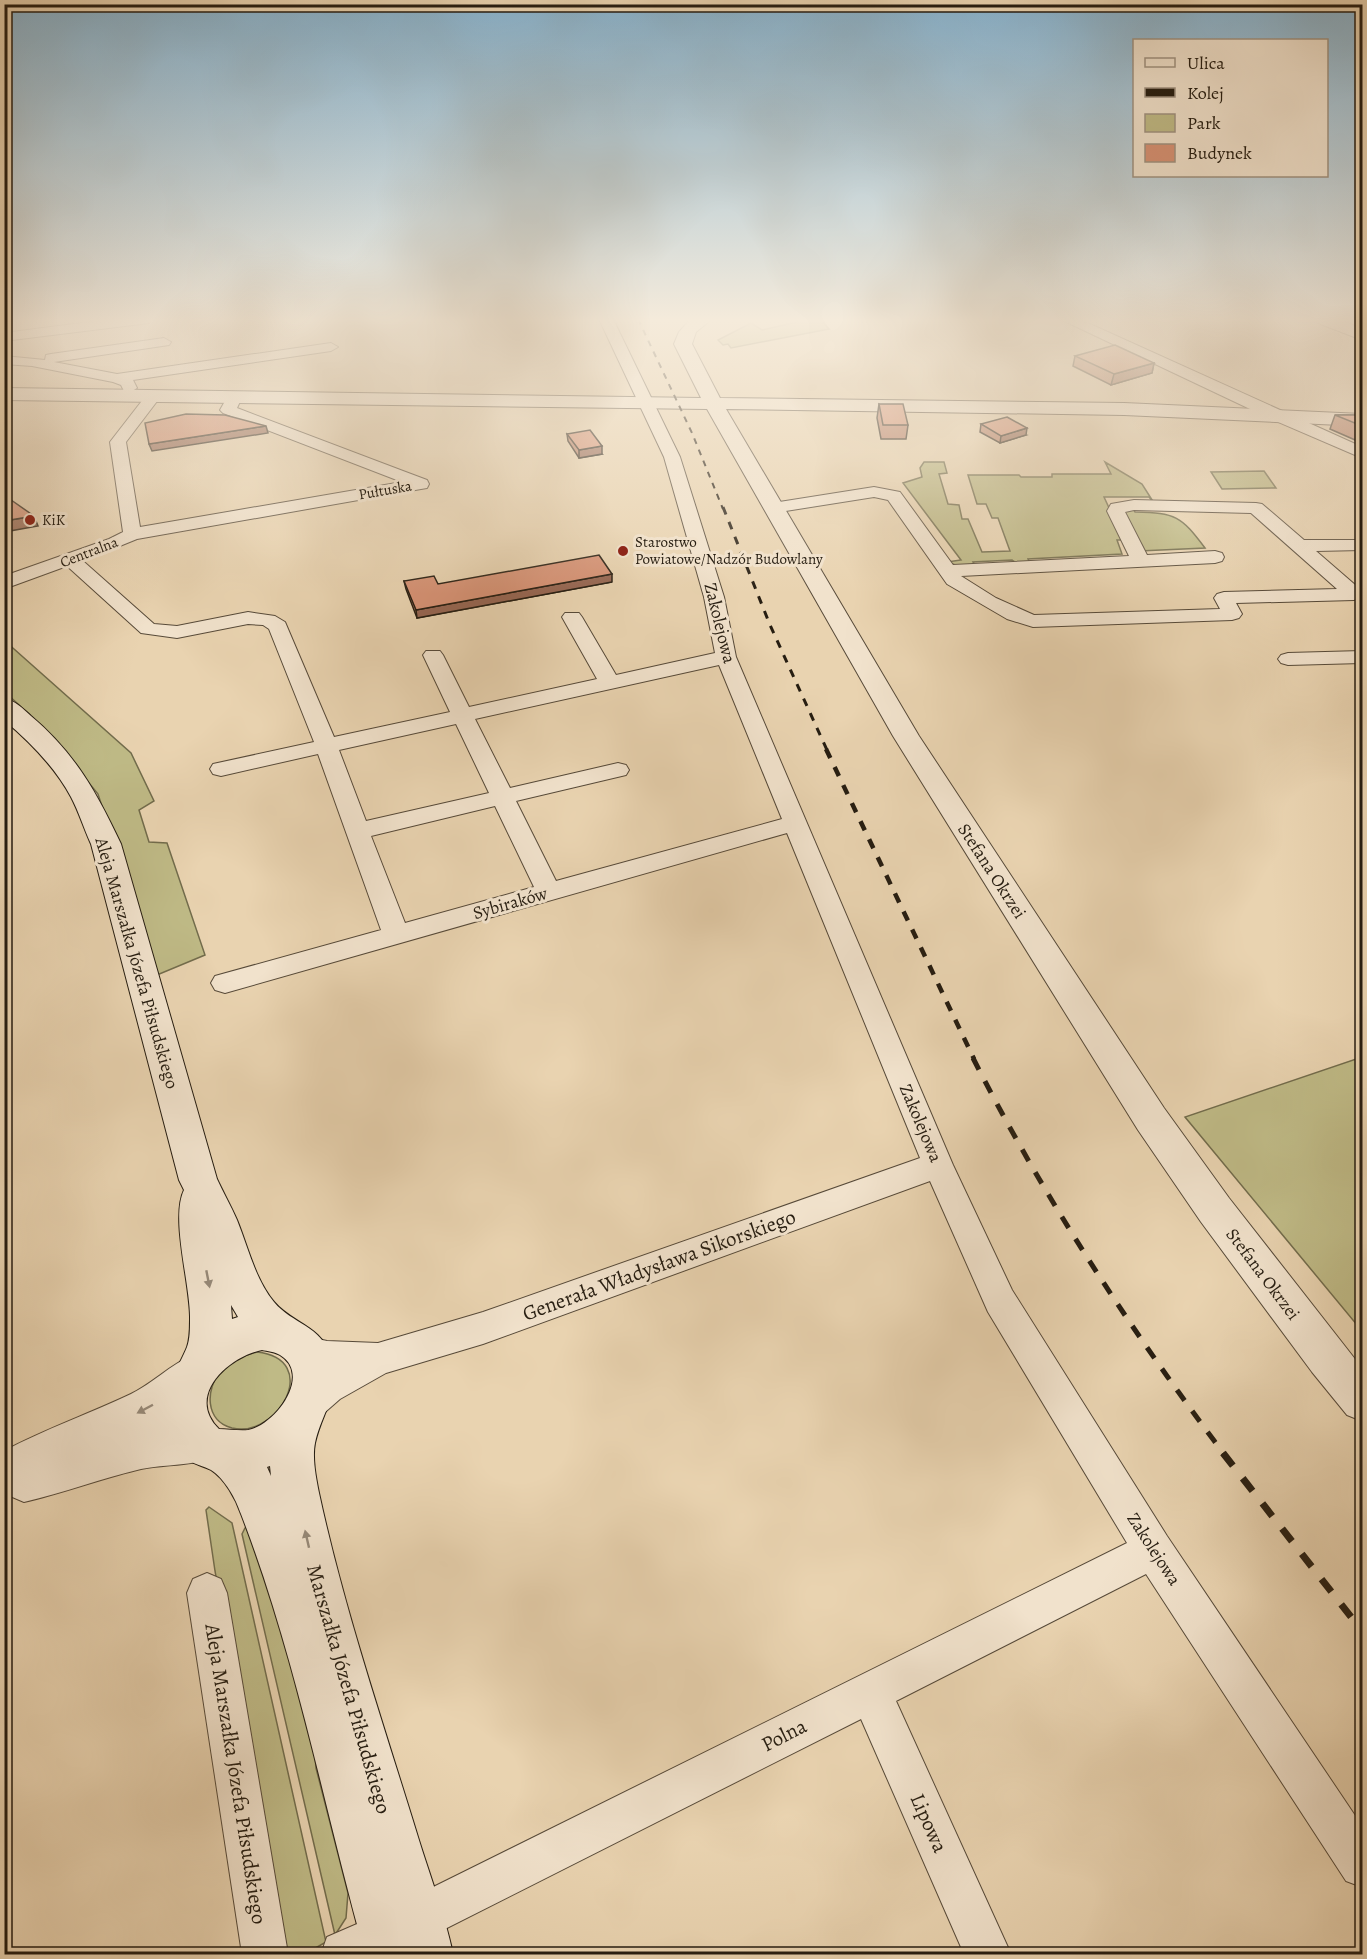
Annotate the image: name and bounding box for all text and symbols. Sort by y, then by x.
legend [1133,39,1328,177]
text: Ulica [1187,51,1225,75]
text: Kolej [1187,81,1224,105]
text: Park [1187,111,1221,135]
text: Budynek [1187,141,1252,165]
street label: Pułtuska [357,475,413,505]
place label: KiK [42,510,66,530]
marker: KiK [23,513,37,527]
street label: Centralna [57,532,121,572]
place label: Starostwo Powiatowe/Nadzór Budowlany [635,532,823,569]
marker: Starostwo Powiatowe/Nadzór Budowlany [616,544,630,558]
street label: Zakolejowa [698,580,742,667]
street label: Stefana Okrzei [952,819,1032,923]
street label: Aleja Marszałka Józefa Piłsudskiego [89,834,184,1091]
street label: Sybiraków [470,881,550,925]
street label: Zakolejowa [894,1080,948,1166]
street label: Generała Władysława Sikorskiego [518,1202,800,1328]
street label: Stefana Okrzei [1221,1223,1305,1325]
one-way arrow [204,1270,213,1289]
one-way arrow [136,1404,154,1414]
street label: Zakolejowa [1121,1508,1187,1591]
one-way arrow [302,1530,312,1549]
street label: Marszałka Józefa Piłsudskiego [300,1561,398,1817]
street label: Aleja Marszałka Józefa Piłsudskiego [198,1621,274,1926]
street label: Polna [756,1712,812,1758]
street label: Lipowa [904,1789,954,1857]

